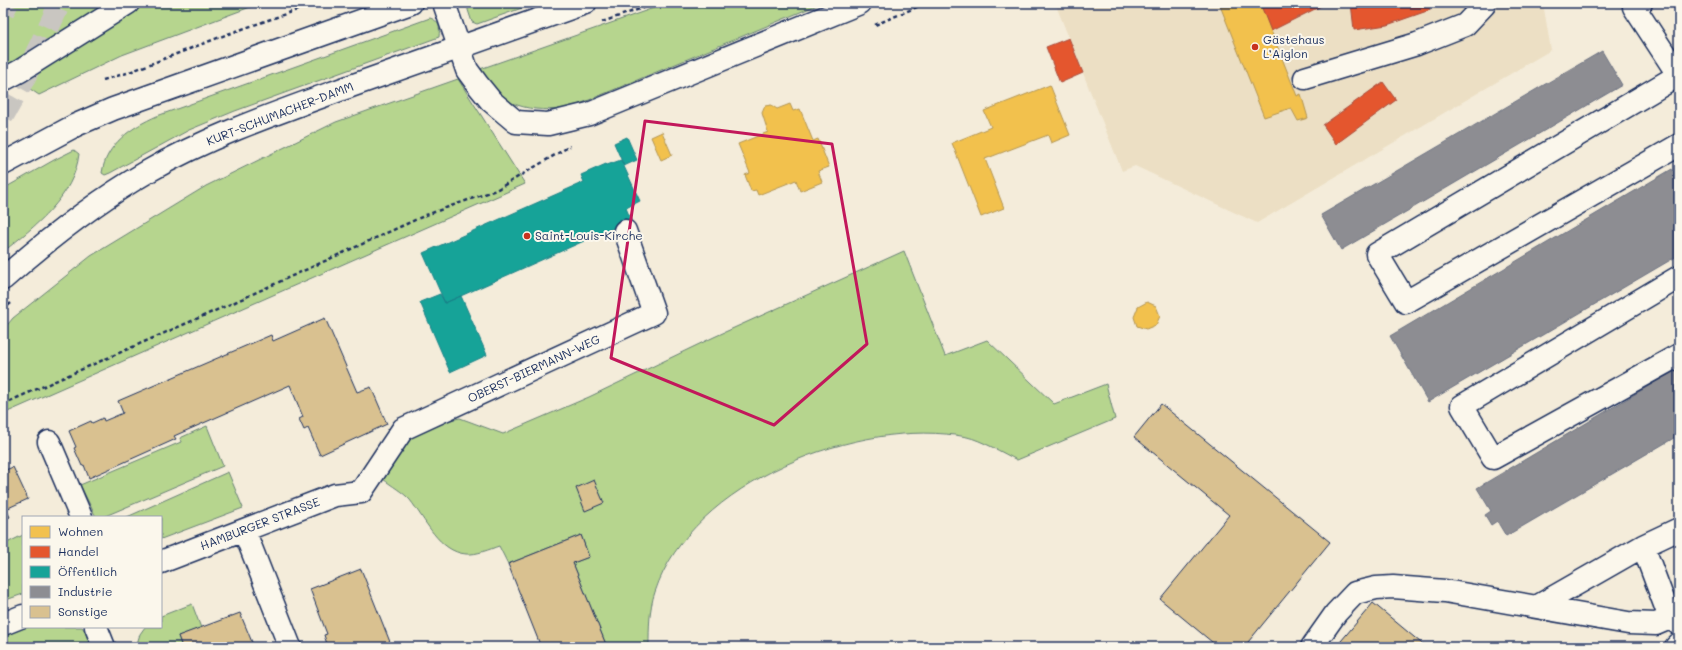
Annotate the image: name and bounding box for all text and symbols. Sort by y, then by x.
place label: Gästehaus L’Aiglon [1263,31,1325,61]
marker: Gästehaus L’Aiglon [1250,42,1260,52]
street label: KURT-SCHUMACHER-DAMM [204,78,355,149]
place label: Saint-Louis-Kirche [535,227,643,243]
marker: Saint-Louis-Kirche [522,231,532,241]
street label: OBERST-BIERMANN-WEG [465,330,602,406]
street label: HAMBURGER STRASSE [198,493,322,553]
legend [22,516,162,628]
text: Wohnen [58,523,103,539]
text: Handel [58,543,99,559]
text: Öffentlich [58,563,117,579]
text: Industrie [58,583,112,599]
text: Sonstige [58,603,108,619]

